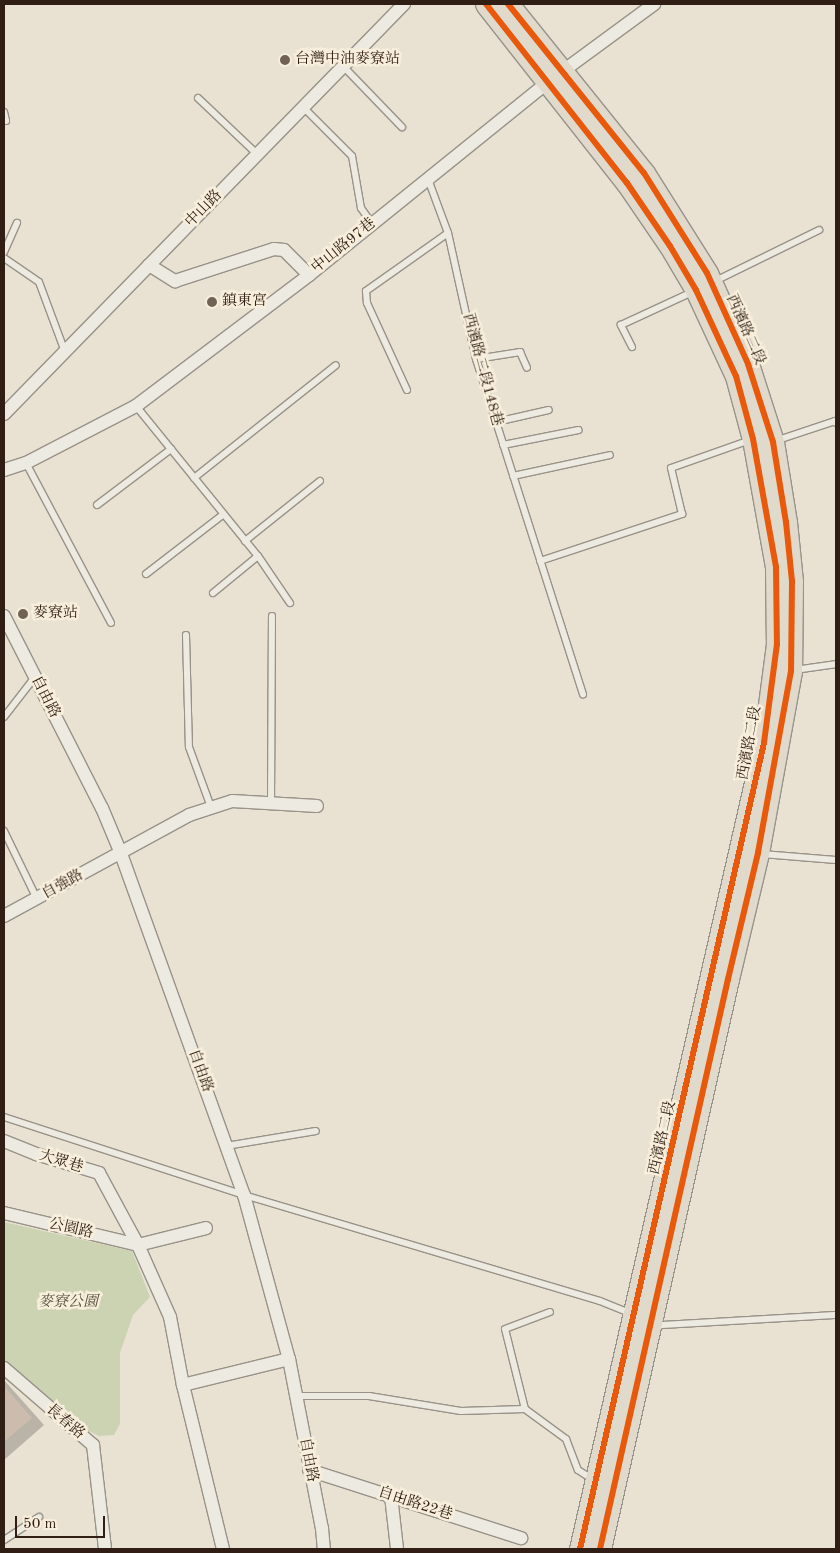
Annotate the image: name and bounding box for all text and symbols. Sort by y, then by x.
place label: 台灣中油麥寮站 [295,51,400,69]
marker: 台灣中油麥寮站 [279,54,291,66]
street label: 中山路 [182,187,226,231]
street label: 中山路97巷 [308,215,380,277]
street label: 西濱路二段 [722,292,768,368]
place label: 鎮東宮 [222,293,267,311]
marker: 鎮東宮 [206,296,218,308]
street label: 西濱路二段148巷 [458,312,506,428]
place label: 麥寮站 [33,605,78,623]
marker: 麥寮站 [17,608,29,620]
street label: 自由路 [27,673,63,721]
street label: 西濱路二段 [735,705,765,781]
street label: 自強路 [39,866,87,904]
street label: 自由路 [184,1047,216,1095]
street label: 西濱路二段 [646,1099,680,1177]
street label: 大眾巷 [37,1147,85,1177]
street label: 公園路 [47,1215,95,1243]
park label: 麥寮公園 [38,1294,98,1312]
street label: 長春路 [42,1401,88,1443]
street label: 自由路 [295,1436,321,1484]
street label: 自由路22巷 [375,1483,455,1525]
scale bar [18,1506,108,1538]
text: 50 m [23,1517,57,1532]

